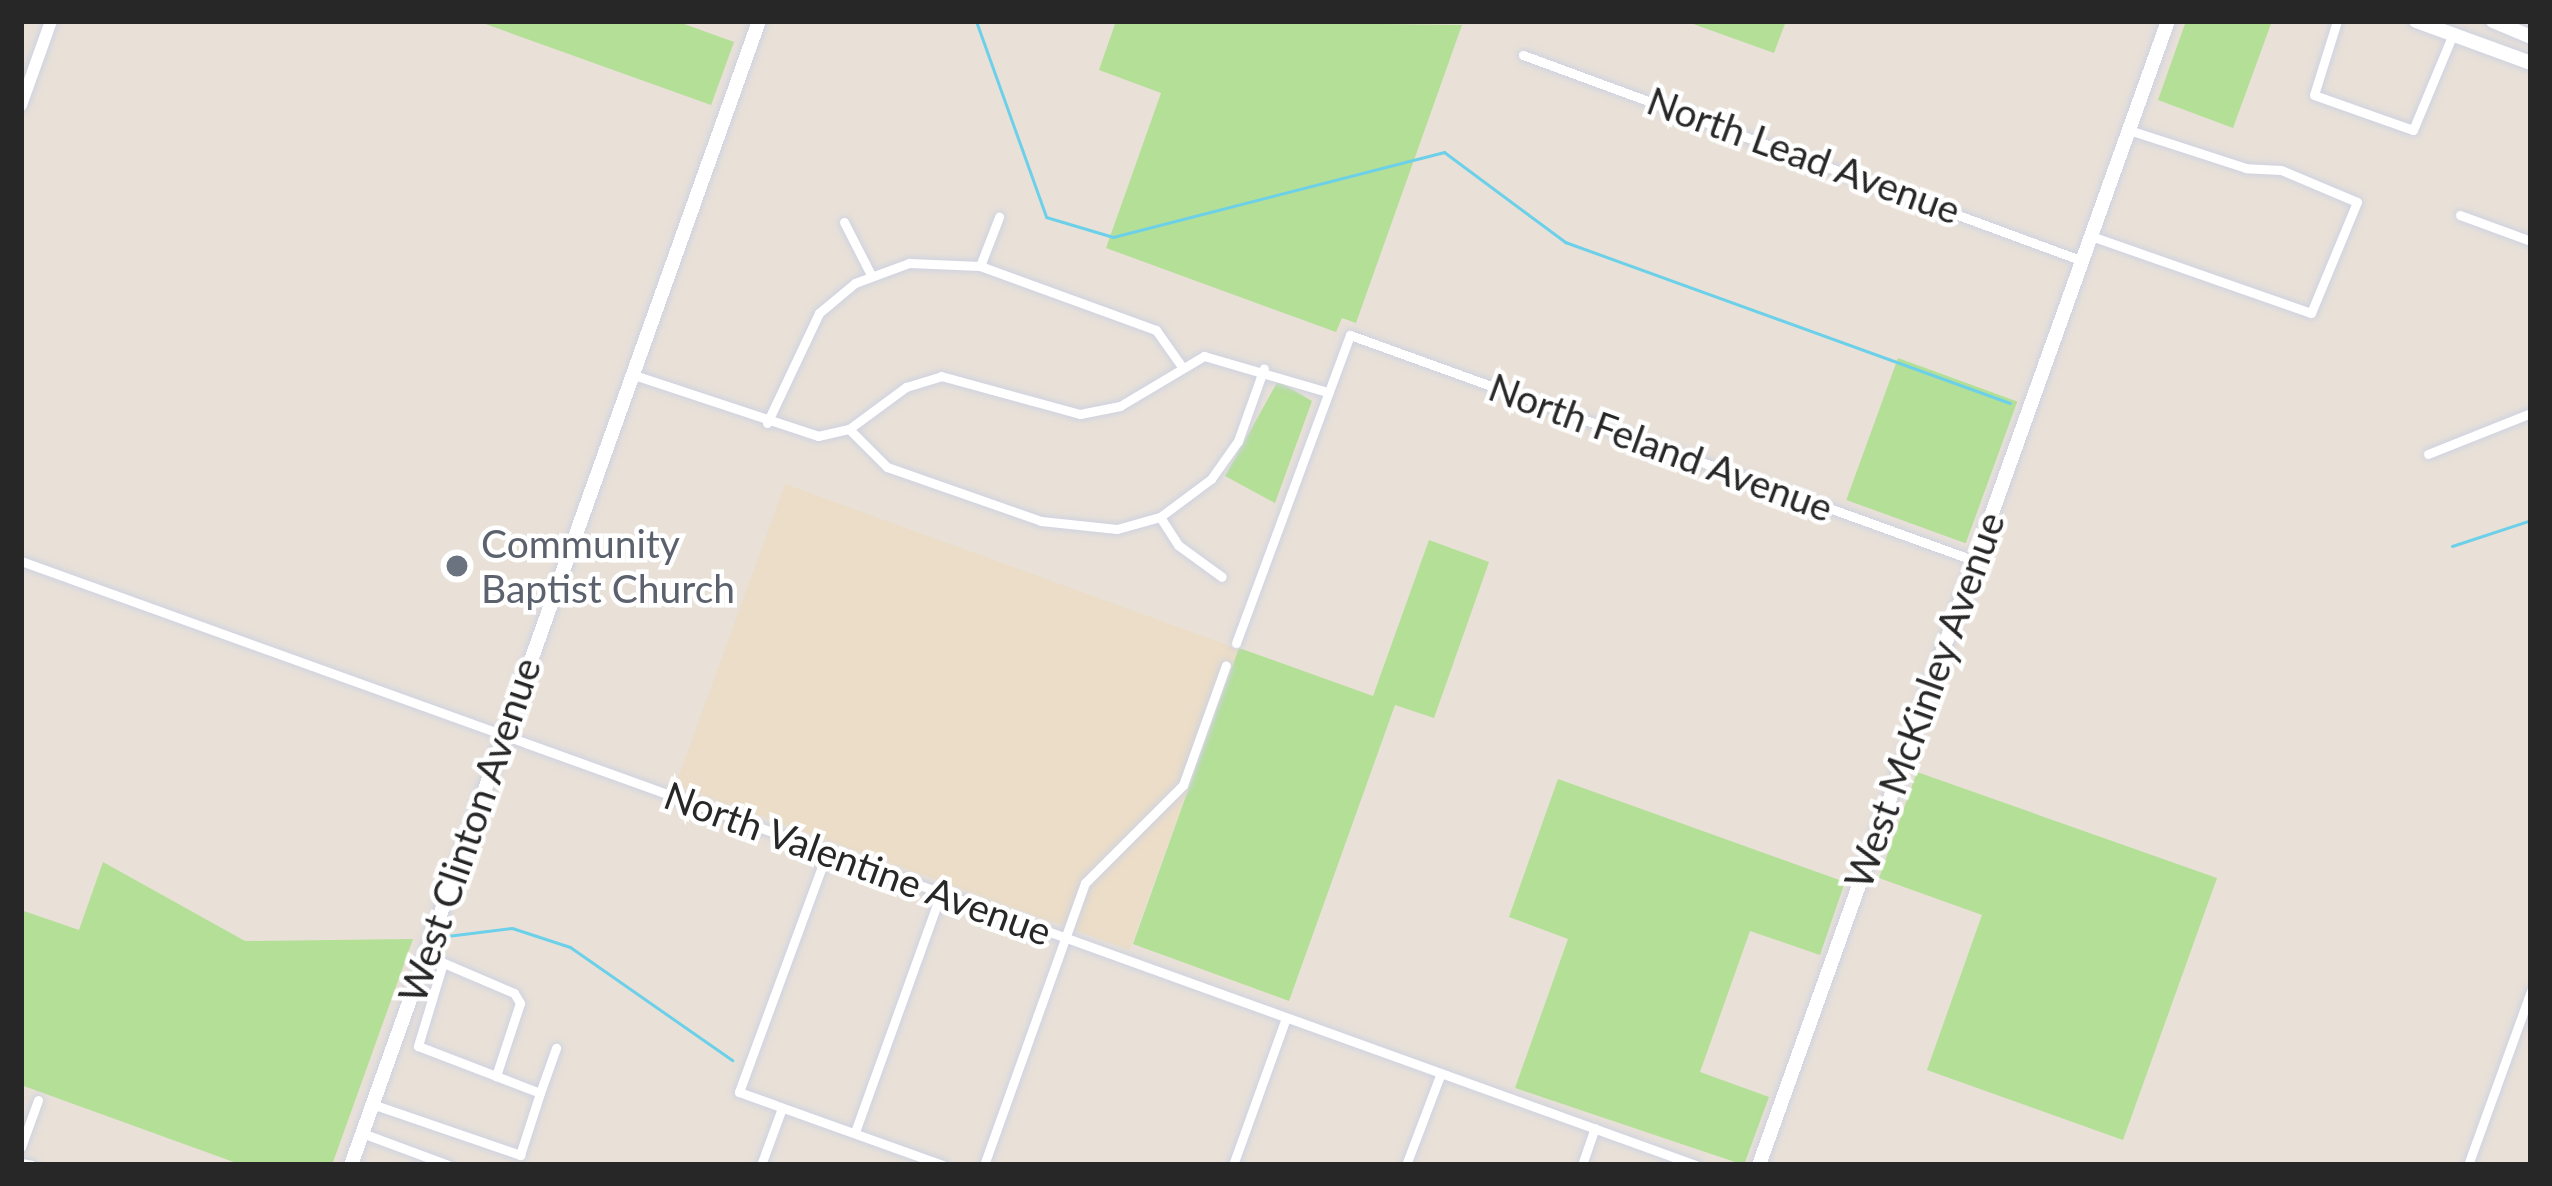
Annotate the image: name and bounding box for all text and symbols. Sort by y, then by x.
street label: North Lead Avenue [1641,76,1967,234]
street label: North Feland Avenue [1482,363,1840,531]
street label: West McKinley Avenue [1834,504,2014,896]
place label: Community Baptist Church [481,521,735,612]
marker: Community Baptist Church [444,553,470,579]
street label: West Clinton Avenue [388,651,550,1009]
street label: North Valentine Avenue [657,771,1059,955]

